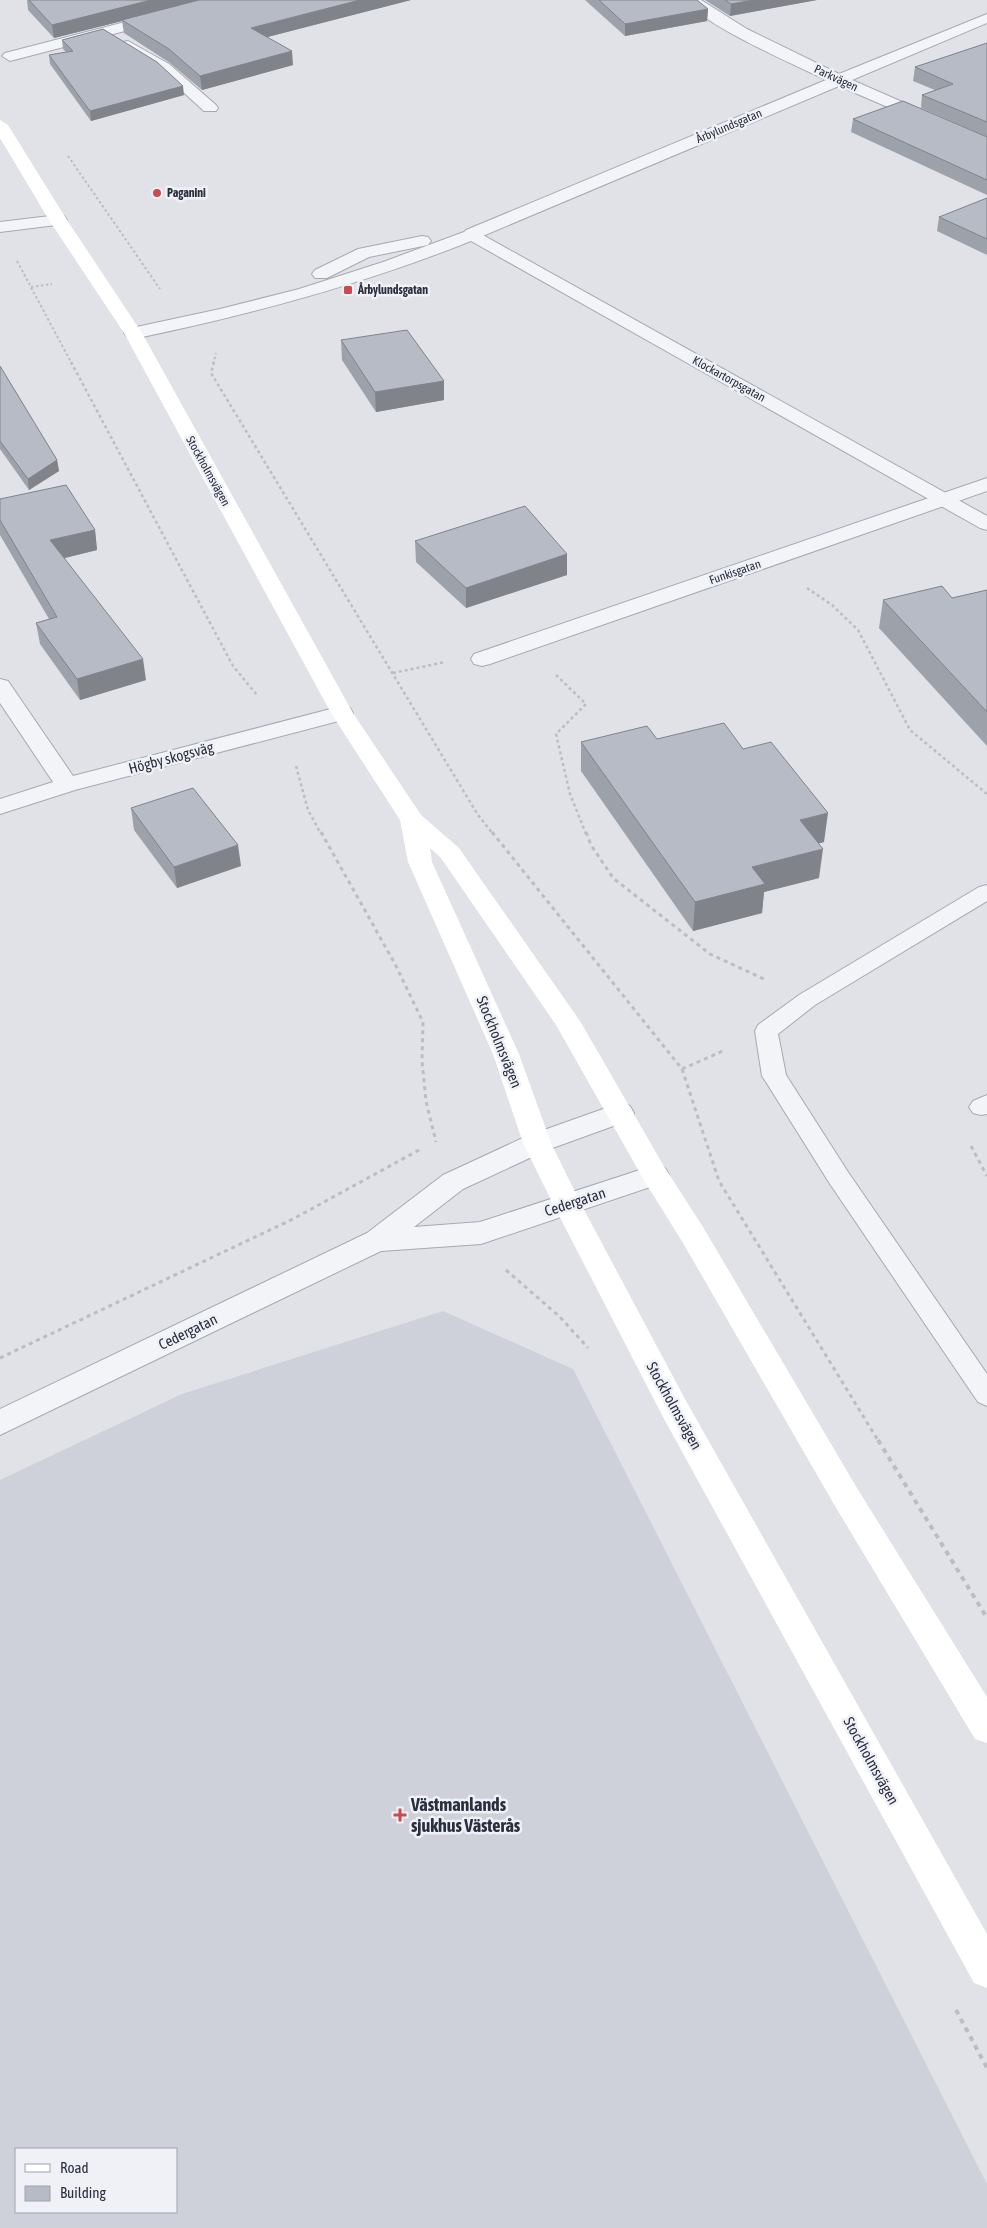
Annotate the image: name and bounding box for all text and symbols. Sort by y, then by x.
street label: Parkvägen [812,62,860,94]
street label: Årbylundsgatan [694,106,764,146]
place label: Paganini [167,186,206,200]
marker: Paganini [151,187,163,199]
place label: Årbylundsgatan [357,282,428,297]
marker: Årbylundsgatan [342,284,354,296]
street label: Klockartorpsgatan [690,353,768,405]
street label: Stockholmsvägen [183,434,233,508]
street label: Funkisgatan [707,557,763,587]
street label: Högby skogsväg [127,738,216,777]
street label: Stockholmsvägen [473,994,526,1090]
street label: Cedergatan [542,1184,607,1219]
street label: Cedergatan [156,1310,220,1353]
street label: Stockholmsvägen [643,1359,705,1452]
street label: Stockholmsvägen [840,1714,902,1807]
place label: Västmanlands sjukhus Västerås [410,1794,521,1836]
marker: Västmanlands sjukhus Västerås [393,1808,407,1822]
legend [15,2148,178,2213]
text: Road [60,2159,89,2176]
text: Building [60,2184,106,2201]

